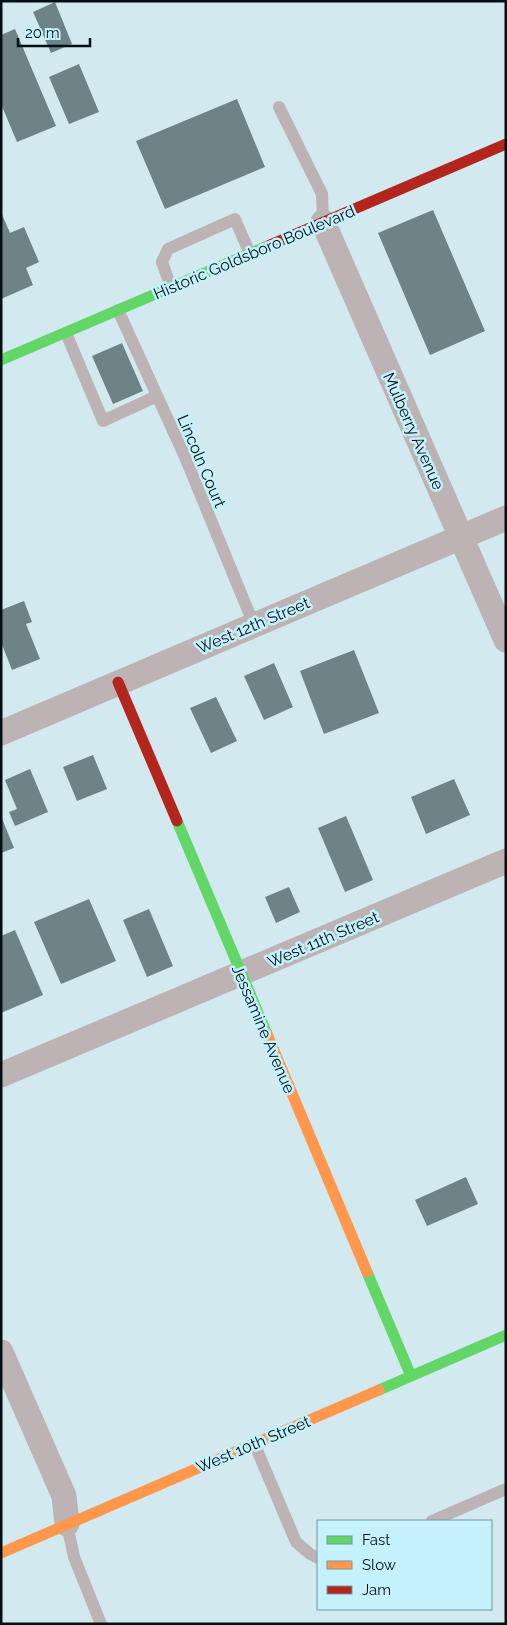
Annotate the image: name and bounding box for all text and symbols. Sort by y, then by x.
scale bar [18,15,90,47]
text: 20 m [25,24,60,42]
street label: Historic Goldsboro Boulevard [151,201,358,304]
street label: Mulberry Avenue [379,370,448,493]
street label: Lincoln Court [173,412,230,511]
street label: West 12th Street [194,593,313,658]
street label: West 11th Street [265,907,382,971]
street label: Jessamine Avenue [228,962,299,1096]
street label: West 10th Street [193,1412,314,1477]
legend [317,1520,492,1610]
text: Fast [362,1531,390,1549]
text: Slow [362,1556,396,1574]
text: Jam [362,1581,391,1599]

